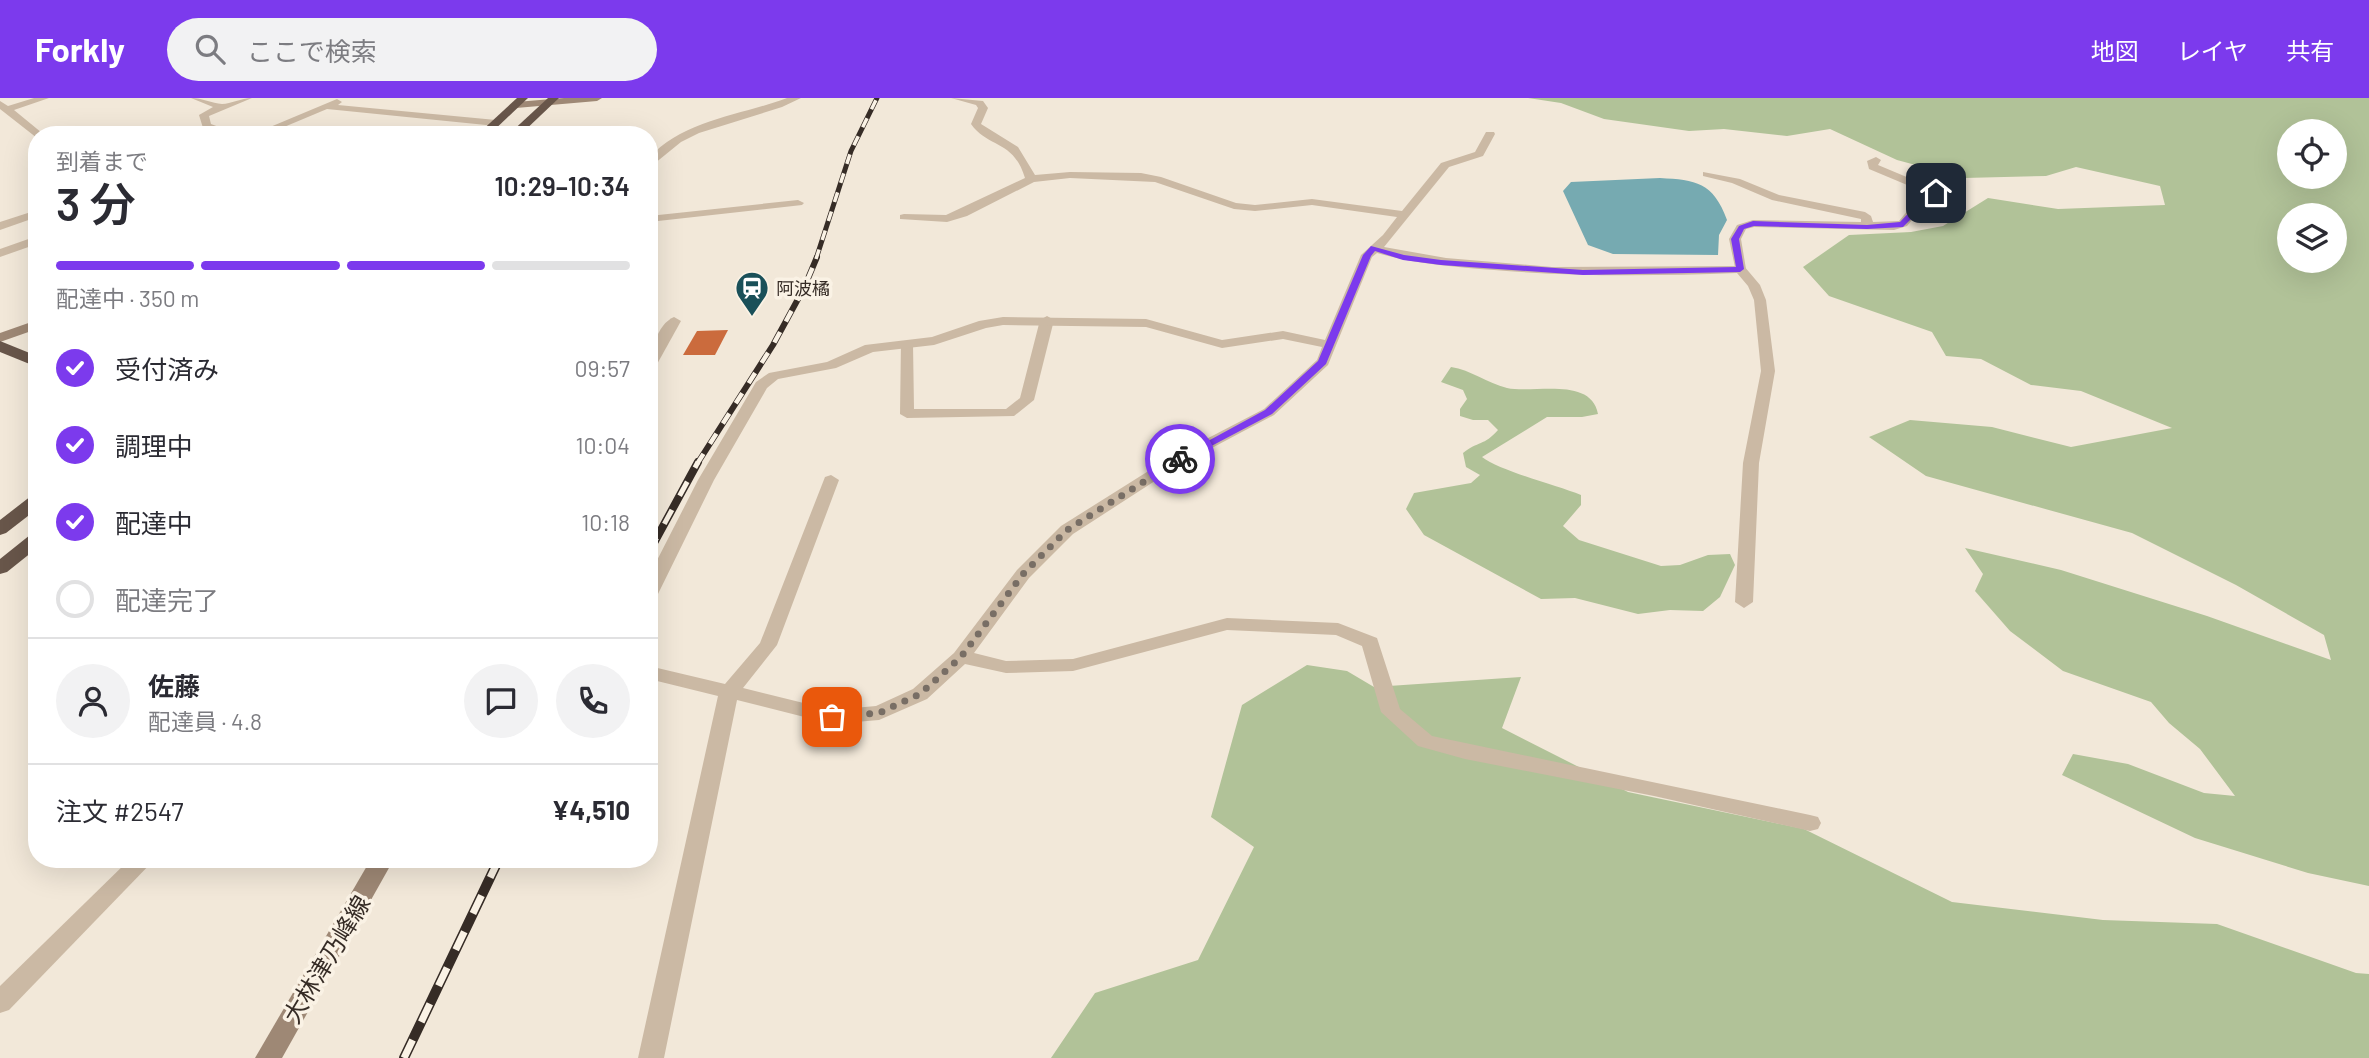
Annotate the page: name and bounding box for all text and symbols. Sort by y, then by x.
search box [167,18,657,81]
text: Forkly [35,29,125,69]
icon: search [191,30,229,68]
text: ここで検索 [247,35,377,66]
text: 地図 [2091,36,2139,65]
text: レイヤ [2177,36,2248,65]
text: 共有 [2286,36,2334,65]
map controls [2277,119,2347,273]
button: locate [2277,119,2347,189]
text: 到着まで [56,147,148,175]
pin [1906,163,1966,223]
text: 10:29–10:34 [494,170,630,201]
icon: home [1917,174,1955,212]
text: 3 分 [56,175,136,230]
button: layers [2277,203,2347,273]
station icon: 阿波橘 [733,269,771,318]
place label: 阿波橘 [776,277,830,299]
text: 配達中 · 350 m [56,284,199,312]
icon: check [56,349,94,387]
text: 受付済み [115,353,219,384]
text: 09:57 [575,354,630,382]
courier [1145,424,1215,494]
icon: check [56,426,94,464]
text: 調理中 [115,430,193,461]
text: 10:04 [575,431,630,459]
icon: bike [1161,440,1199,478]
icon: check [56,503,94,541]
text: 配達中 [115,507,193,538]
text: 10:18 [581,508,630,536]
text: 配達完了 [115,584,219,615]
button: person [56,664,130,738]
button: chat [464,664,538,738]
button: phone [556,664,630,738]
text: 佐藤 [148,670,200,701]
pin [802,687,862,747]
icon: bag [813,698,851,736]
text: 配達員 · 4.8 [148,707,262,735]
text: ¥4,510 [552,794,630,825]
text: 注文 #2547 [56,795,183,826]
street label: 大林津乃峰線 [276,890,376,1028]

